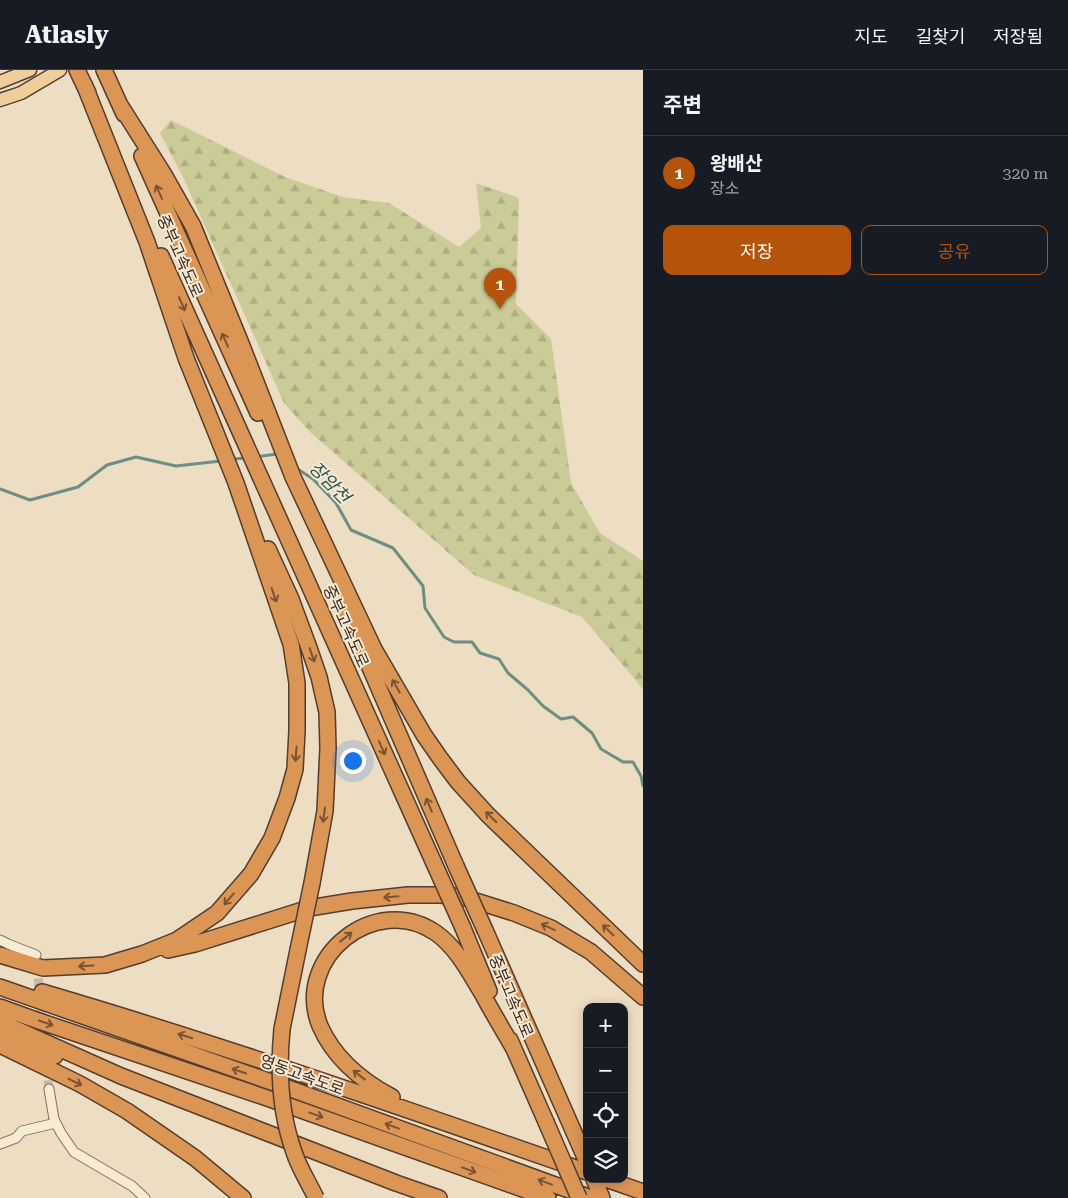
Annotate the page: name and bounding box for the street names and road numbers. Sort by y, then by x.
street label: 중부고속도로 [153,212,207,300]
street label: 중부고속도로 [319,582,373,670]
street label: 중부고속도로 [485,952,537,1041]
street label: 영동고속도로 [257,1051,347,1099]

